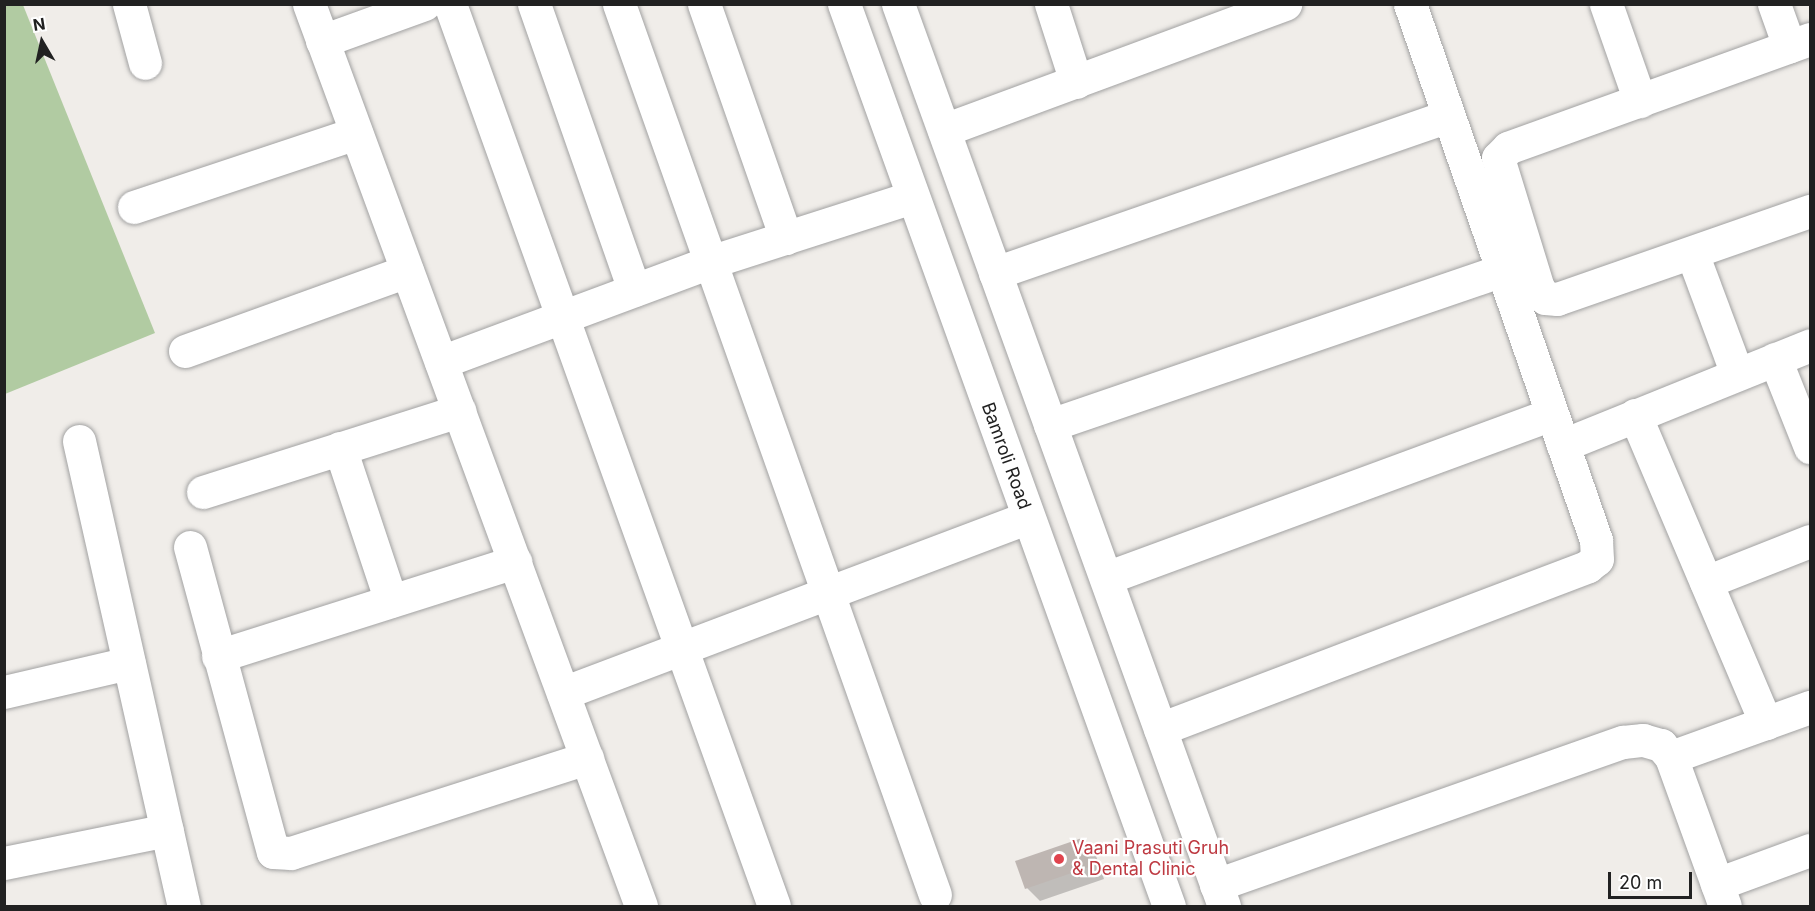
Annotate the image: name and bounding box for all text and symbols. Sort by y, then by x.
north arrow [12,12,72,72]
text: N [32,13,47,35]
street label: Bamroli Road [977,400,1035,512]
place label: Vaani Prasuti Gruh & Dental Clinic [1072,838,1229,880]
marker: Vaani Prasuti Gruh & Dental Clinic [1050,850,1068,868]
scale bar [1611,860,1695,898]
text: 20 m [1619,872,1662,893]

